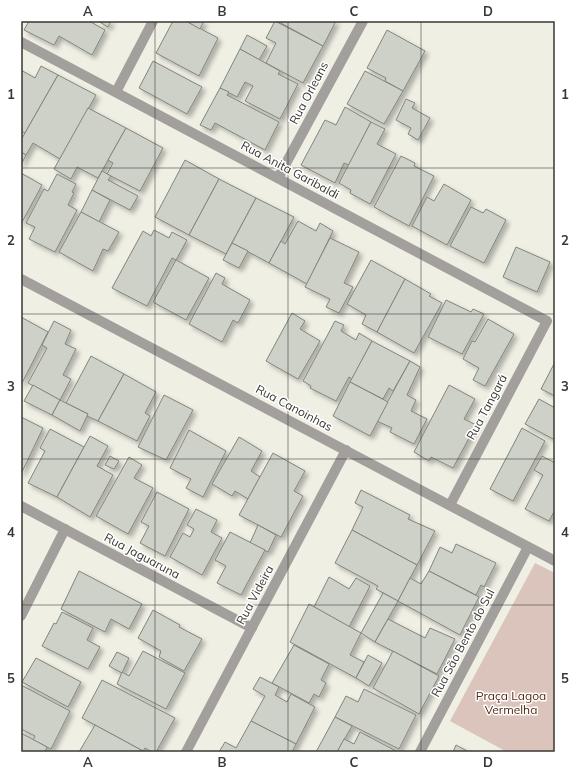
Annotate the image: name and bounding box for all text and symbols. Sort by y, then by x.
text: A [83,3,93,19]
text: B [218,3,227,19]
text: C [350,3,359,19]
text: D [483,3,493,19]
street label: Rua Orleans [286,59,331,127]
text: 1 [7,86,15,102]
text: 1 [561,86,569,102]
street label: Rua Anita Garibaldi [238,137,342,202]
text: 2 [7,232,15,248]
text: 2 [561,232,569,248]
street label: Rua Tangará [463,371,510,442]
text: 3 [7,378,15,394]
text: 3 [561,378,569,394]
street label: Rua Canoinhas [253,381,335,434]
text: 4 [7,524,15,540]
text: 4 [561,524,569,540]
street label: Rua Jaguaruna [102,529,183,582]
street label: Rua Videira [233,563,276,627]
street label: Rua São Bento do Sul [428,586,497,699]
text: 5 [7,670,15,686]
text: 5 [561,670,569,686]
park label: Praça Lagoa Vermelha [476,688,546,717]
text: A [83,754,93,770]
text: B [218,754,227,770]
text: C [350,754,359,770]
text: D [483,754,493,770]

